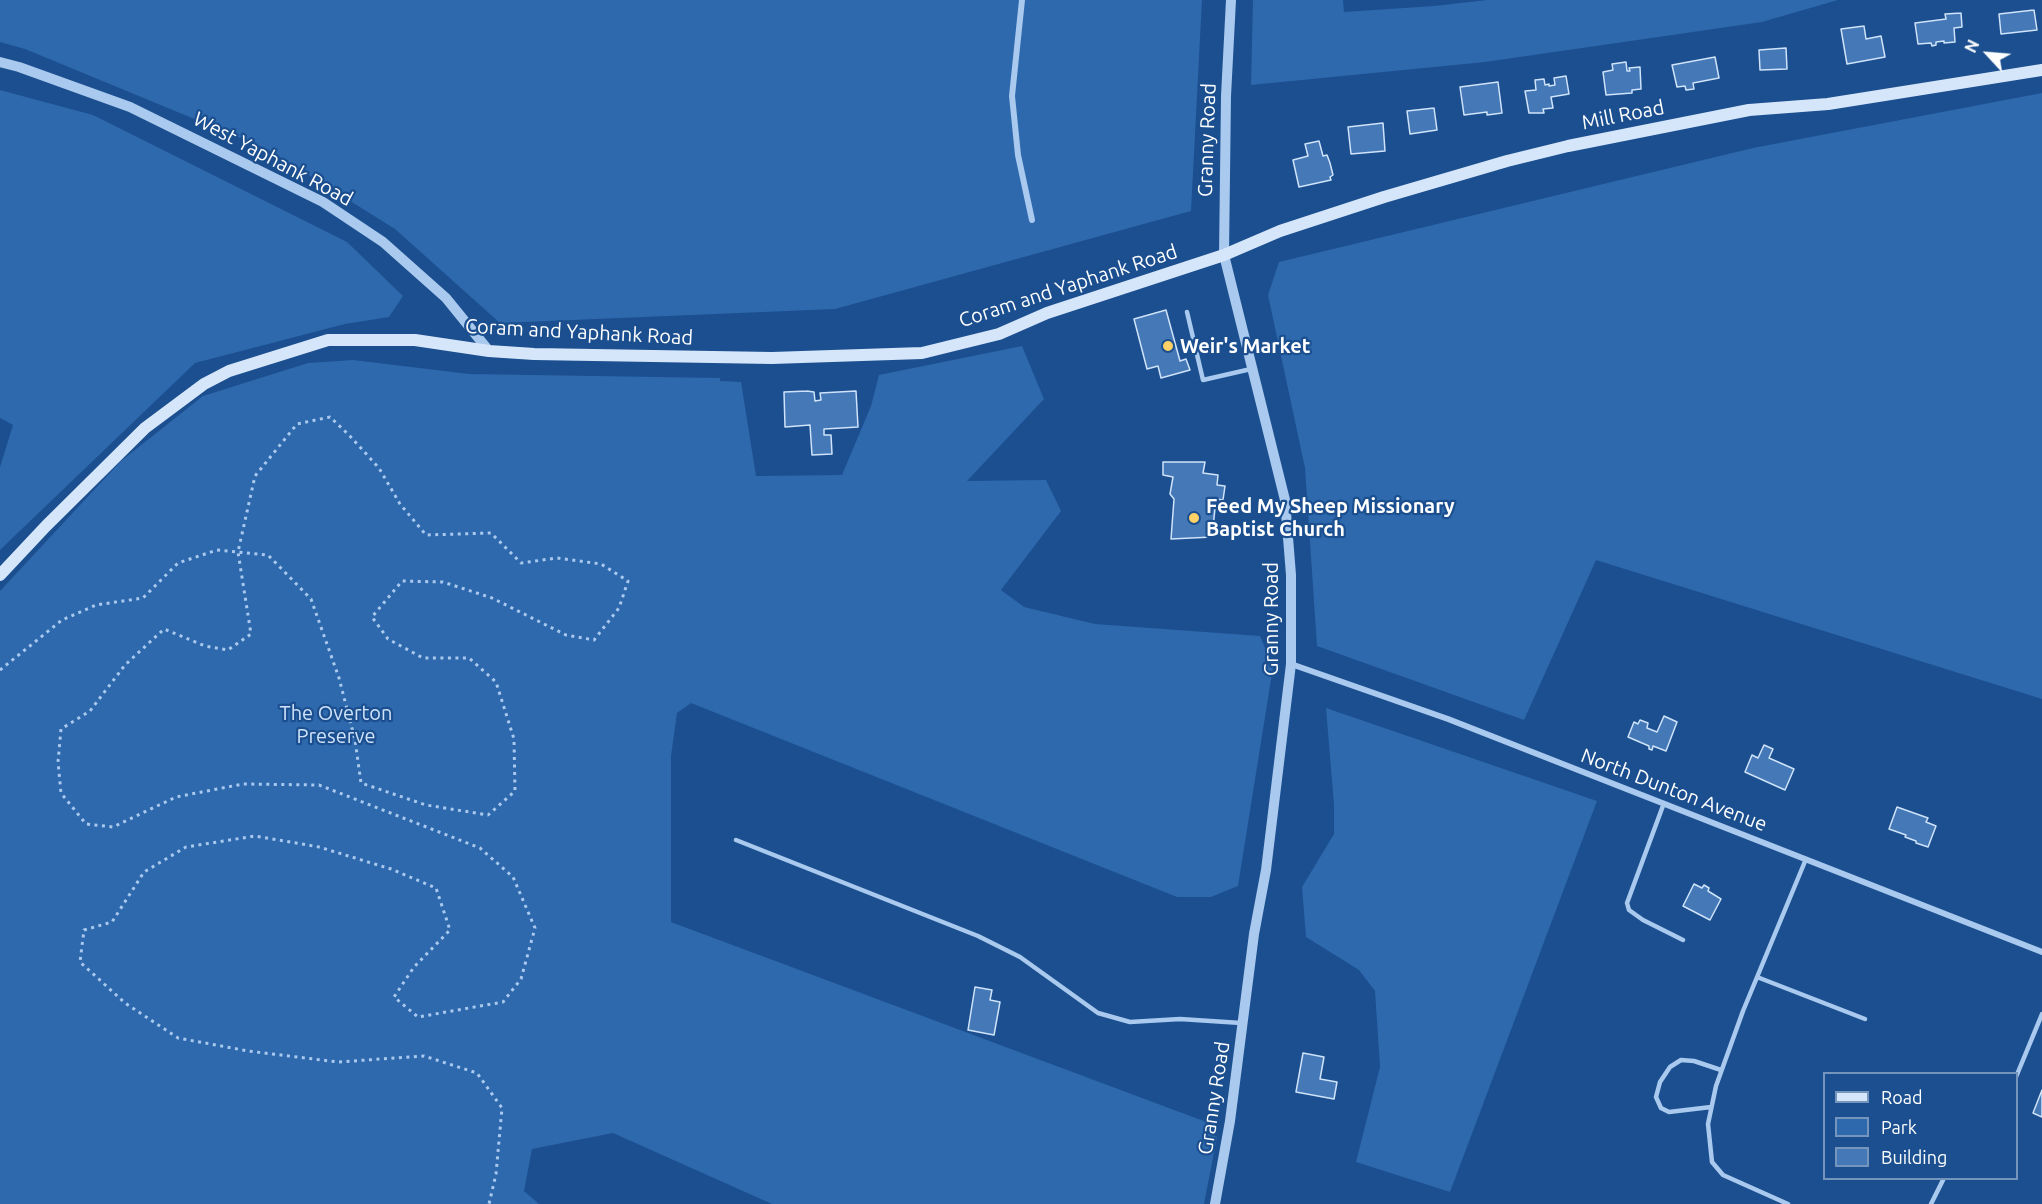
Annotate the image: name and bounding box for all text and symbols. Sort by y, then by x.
north arrow [1958,24,2018,84]
text: N [1961,37,1983,55]
street label: Granny Road [1193,83,1221,197]
street label: Mill Road [1580,95,1666,135]
street label: West Yaphank Road [189,107,357,211]
street label: Coram and Yaphank Road [956,239,1180,333]
street label: Coram and Yaphank Road [464,314,694,350]
place label: Weir's Market [1180,334,1310,358]
marker: Weir's Market [1161,339,1175,353]
place label: Feed My Sheep Missionary Baptist Church [1206,494,1455,541]
marker: Feed My Sheep Missionary Baptist Church [1187,511,1201,525]
street label: Granny Road [1259,562,1283,676]
park label: The Overton Preserve [280,701,392,748]
street label: North Dunton Avenue [1578,743,1770,837]
street label: Granny Road [1193,1040,1235,1156]
legend [1823,1072,2018,1180]
text: Road [1881,1087,1923,1107]
text: Park [1881,1117,1917,1137]
text: Building [1881,1147,1947,1167]

